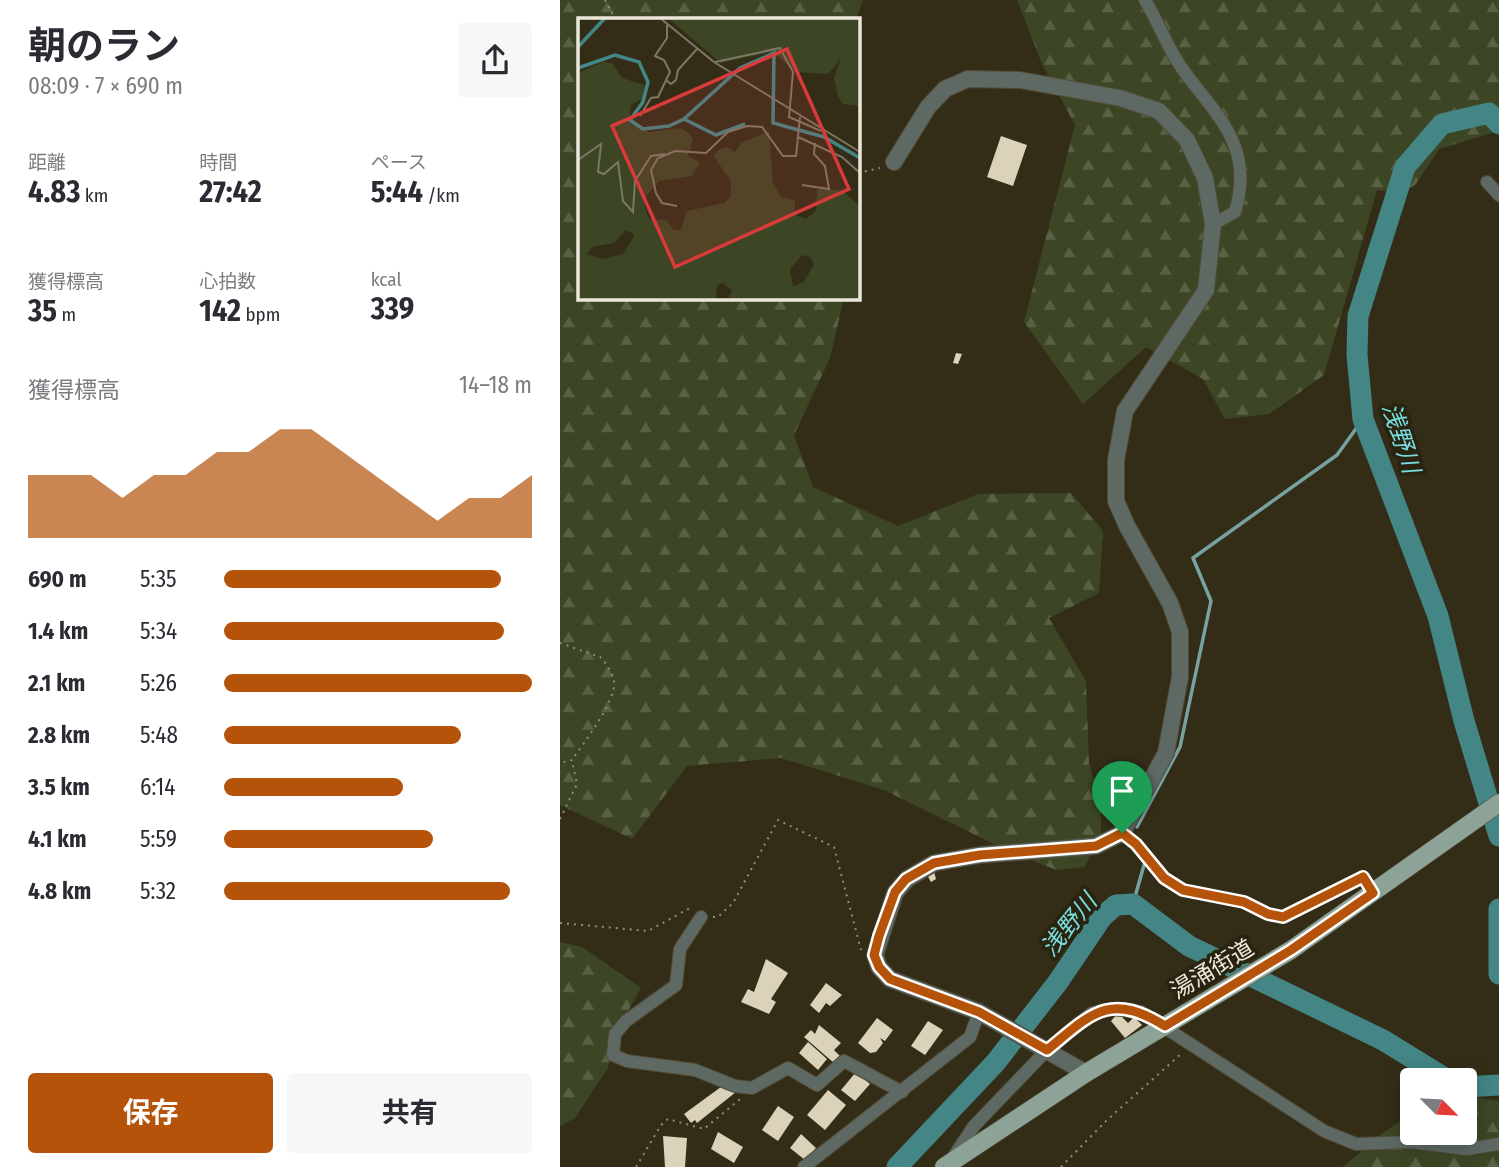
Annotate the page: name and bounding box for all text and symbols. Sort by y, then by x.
inset map [578,18,859,299]
text: 朝のラン [28,23,180,69]
button: share [458,23,532,97]
text: 08:09 · 7 × 690 m [28,72,183,100]
text: 距離 [28,151,66,174]
text: 時間 [199,151,237,174]
text: ペース [371,151,427,174]
text: 4.83 [28,174,80,210]
text: 27:42 [199,174,262,210]
text: 5:44 [371,174,423,210]
text: km [80,184,108,207]
text: /km [423,184,460,207]
text: kcal [371,268,401,291]
text: 獲得標高 [28,270,104,293]
text: 心拍数 [199,270,256,293]
text: 339 [371,291,414,327]
text: 35 [28,293,57,329]
text: 142 [199,293,241,329]
text: m [57,303,76,326]
text: bpm [241,303,280,326]
text: 14–18 m [459,371,532,399]
text: 獲得標高 [28,376,120,404]
water label: 浅野川 [1377,399,1426,479]
text: 690 m [28,565,87,593]
text: 5:35 [140,565,177,593]
text: 1.4 km [28,617,88,645]
text: 5:34 [140,617,177,645]
text: 2.1 km [28,669,85,697]
text: 5:26 [140,669,177,697]
text: 2.8 km [28,721,90,749]
text: 5:48 [140,721,178,749]
pin [1092,761,1152,833]
icon: arrive [1103,772,1141,810]
text: 3.5 km [28,773,90,801]
text: 6:14 [140,773,175,801]
text: 4.1 km [28,825,87,853]
text: 5:59 [140,825,177,853]
text: 4.8 km [28,877,91,905]
text: 5:32 [140,877,176,905]
water label: 浅野川 [1035,886,1104,962]
street label: 湯涌街道 [1165,933,1259,1005]
north arrow [1400,1068,1477,1144]
map controls [1400,1068,1477,1145]
button: 保存 [28,1073,273,1153]
button: 共有 [287,1073,532,1153]

